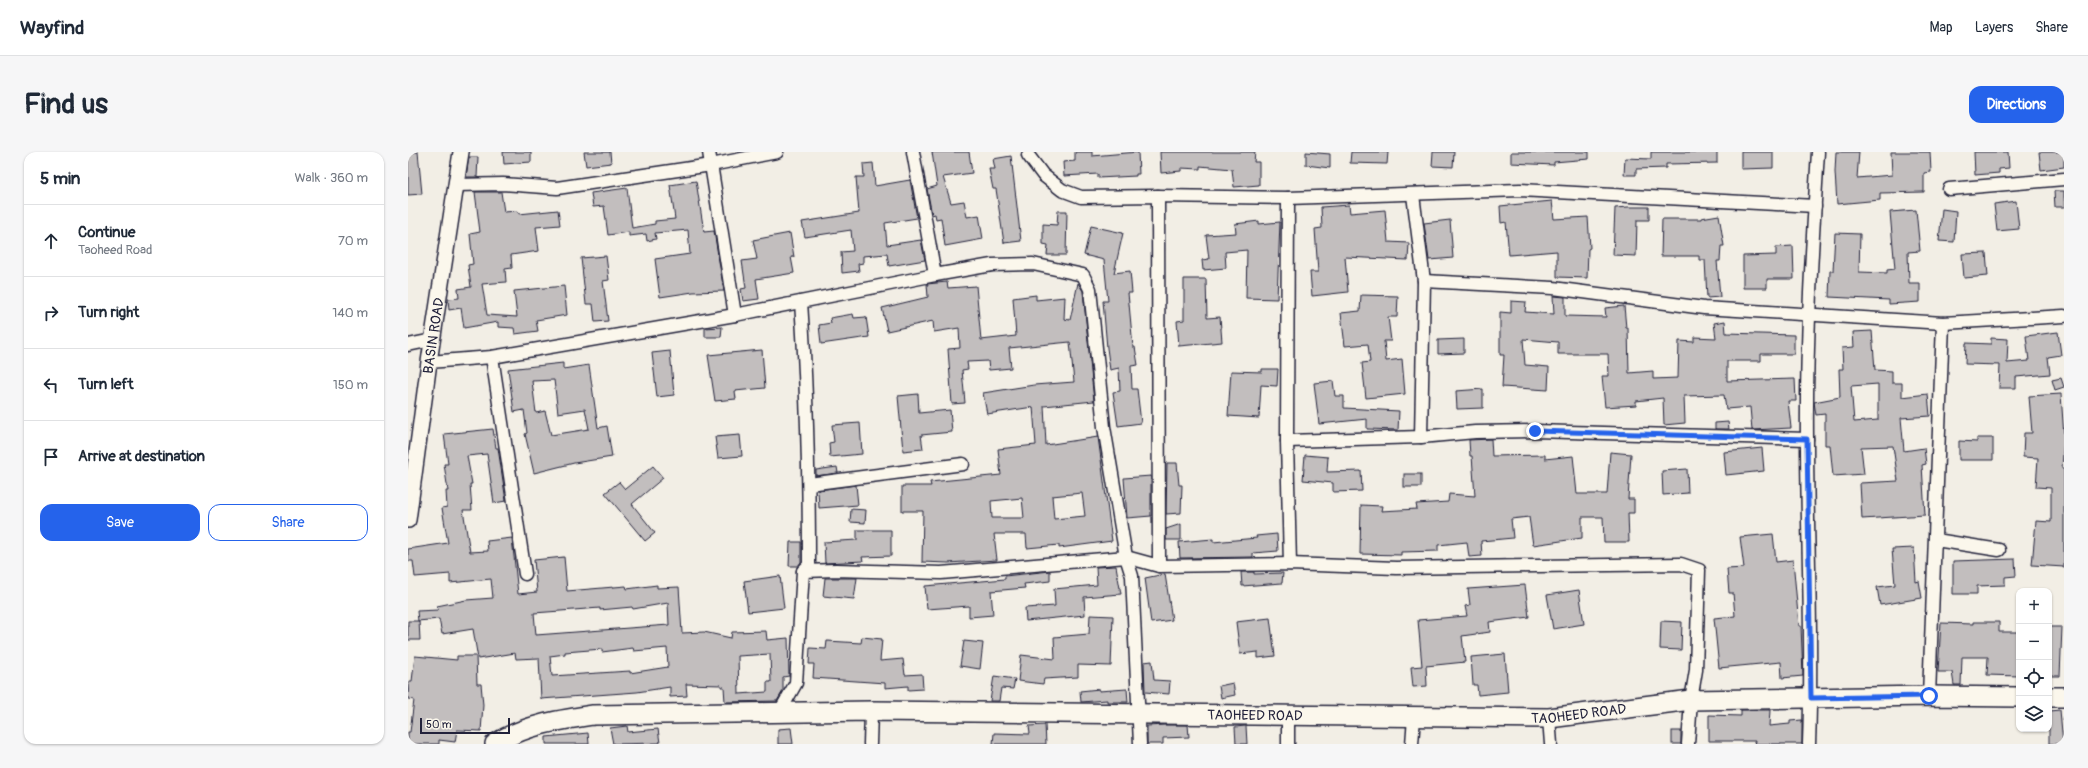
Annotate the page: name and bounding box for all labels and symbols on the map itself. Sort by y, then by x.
street label: BASIN ROAD [419,296,447,375]
route end [1526,422,1544,440]
route start [1920,687,1938,705]
street label: TAOHEED ROAD [1531,700,1627,727]
street label: TAOHEED ROAD [1207,706,1303,724]
scale bar [420,716,510,735]

